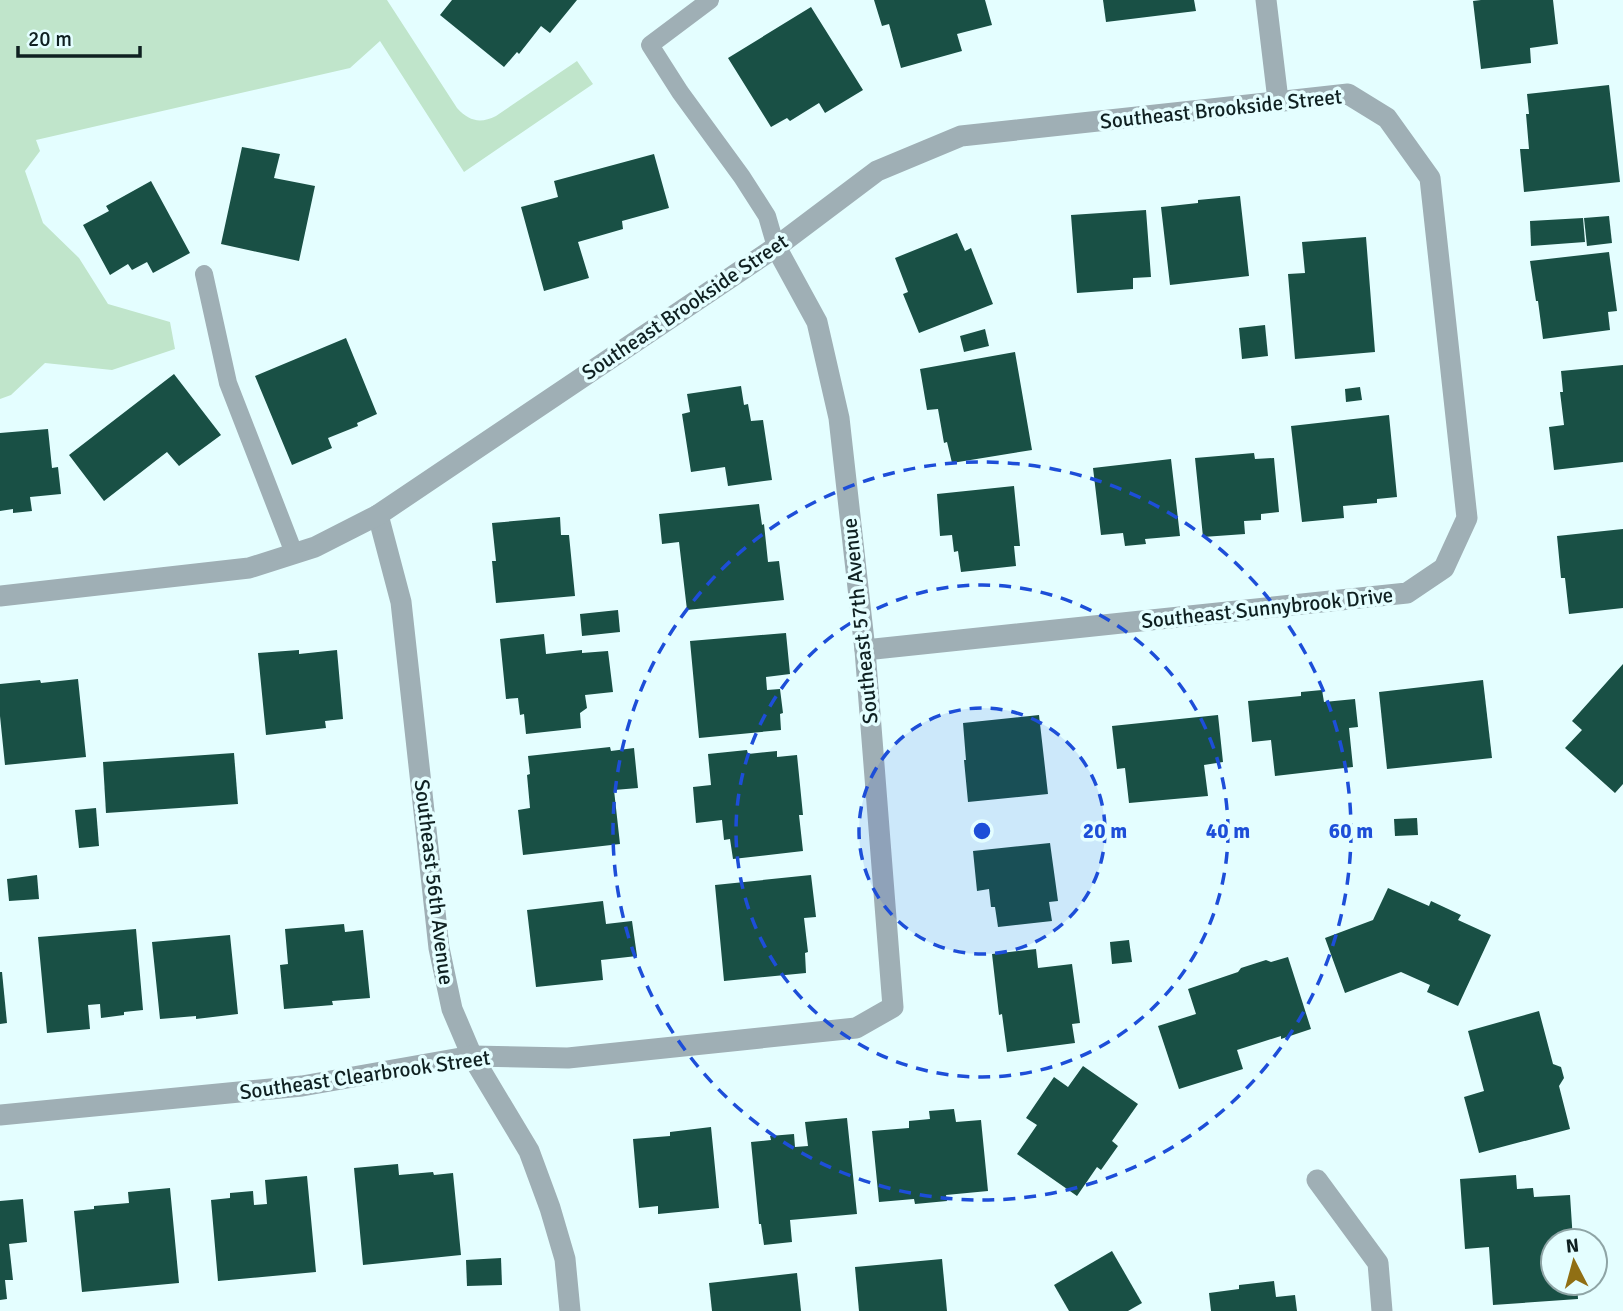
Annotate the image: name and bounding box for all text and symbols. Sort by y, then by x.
scale bar [18,14,140,58]
text: 20 m [28,26,72,52]
street label: Southeast Brookside Street [1099,83,1343,135]
street label: Southeast Brookside Street [577,228,793,386]
street label: Southeast 57th Avenue [836,517,884,725]
street label: Southeast Sunnybrook Drive [1140,582,1394,634]
street label: Southeast 56th Avenue [408,778,460,986]
text: 20 m [1083,818,1127,844]
text: 40 m [1206,818,1250,844]
text: 60 m [1329,818,1373,844]
centre of rings [970,819,994,843]
street label: Southeast Clearbrook Street [238,1045,492,1105]
north arrow [1539,1227,1609,1297]
text: N [1565,1233,1580,1259]

